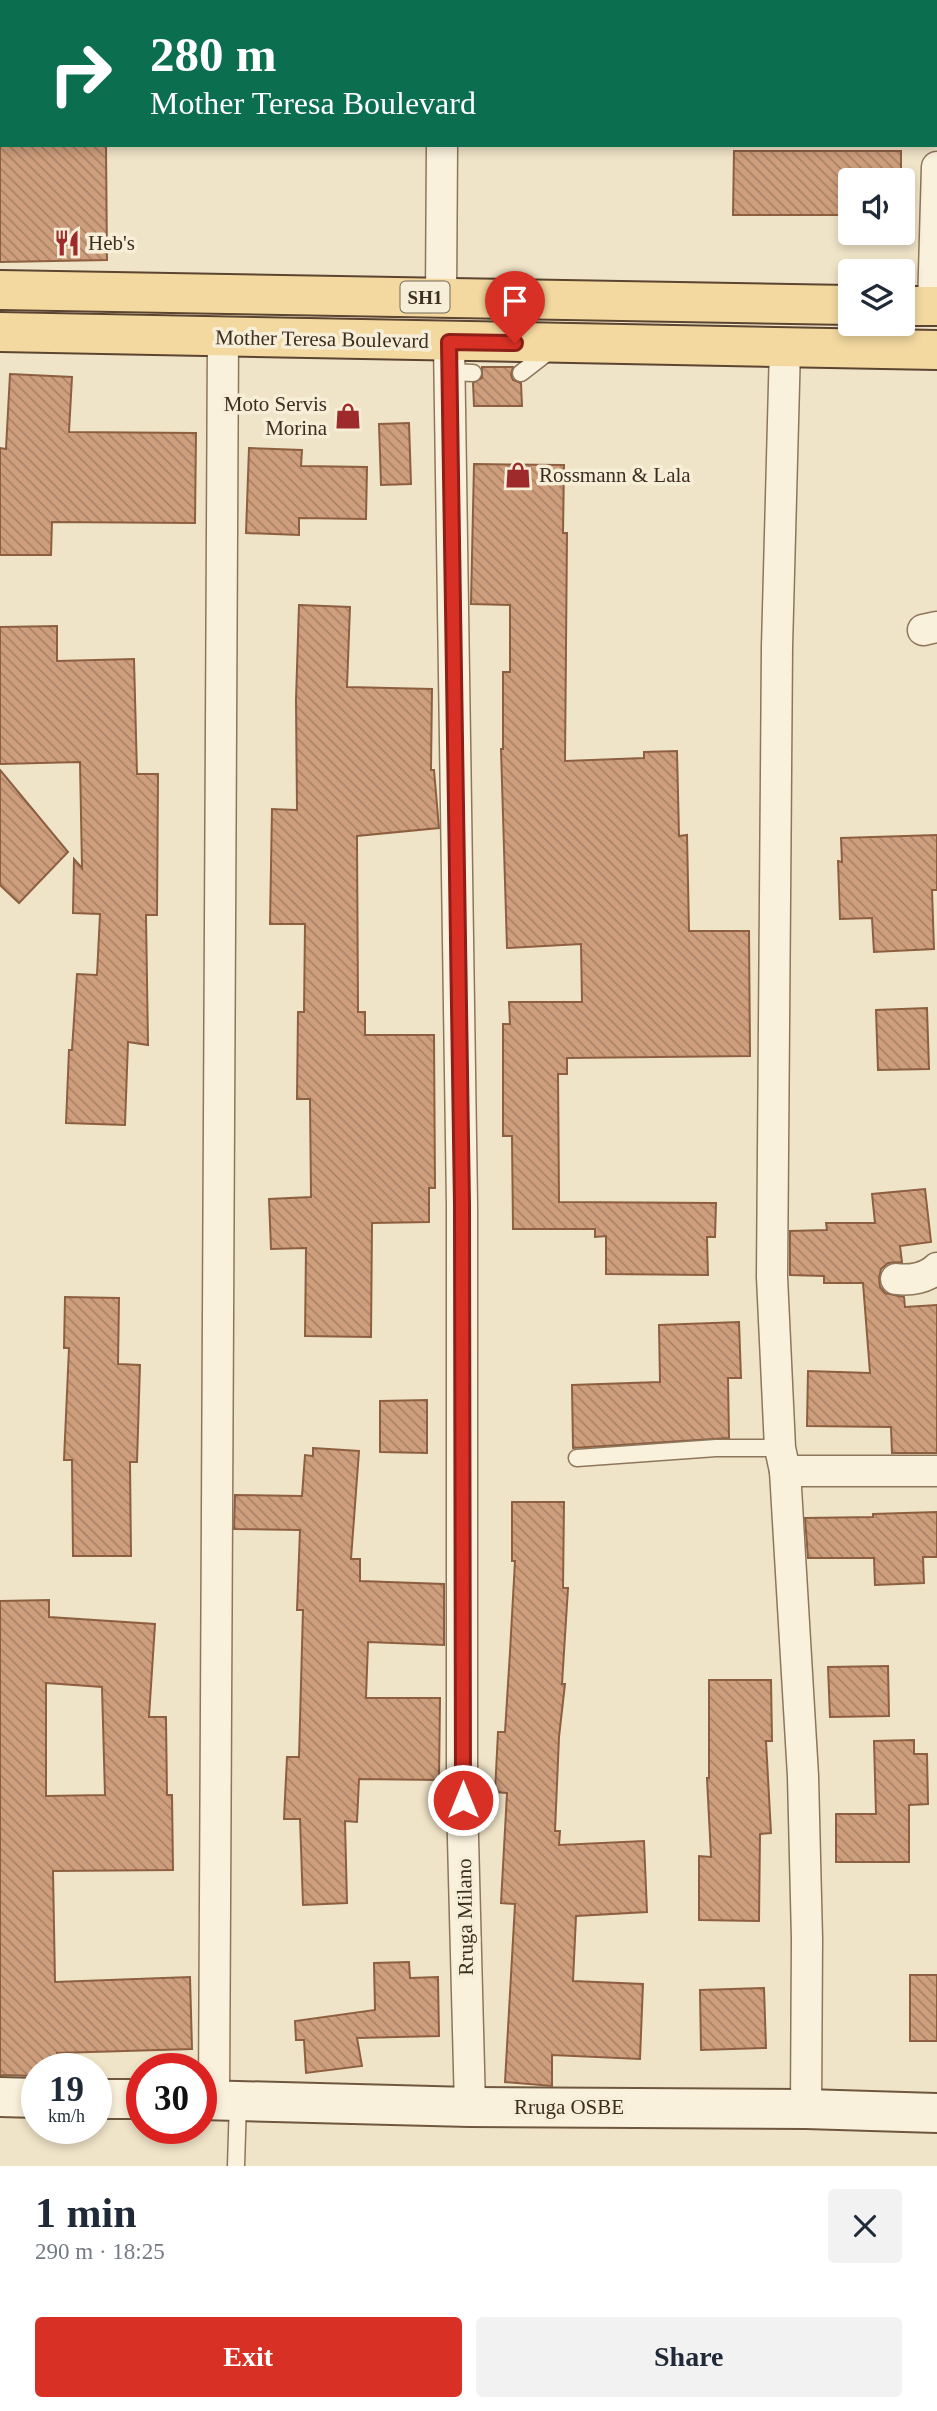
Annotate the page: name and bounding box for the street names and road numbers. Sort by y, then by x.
road number: SH1 [400,282,450,312]
street label: Mother Teresa Boulevard [215,325,430,353]
street label: Rruga Milano [452,1858,478,1976]
street label: Rruga OSBE [514,2095,624,2119]

